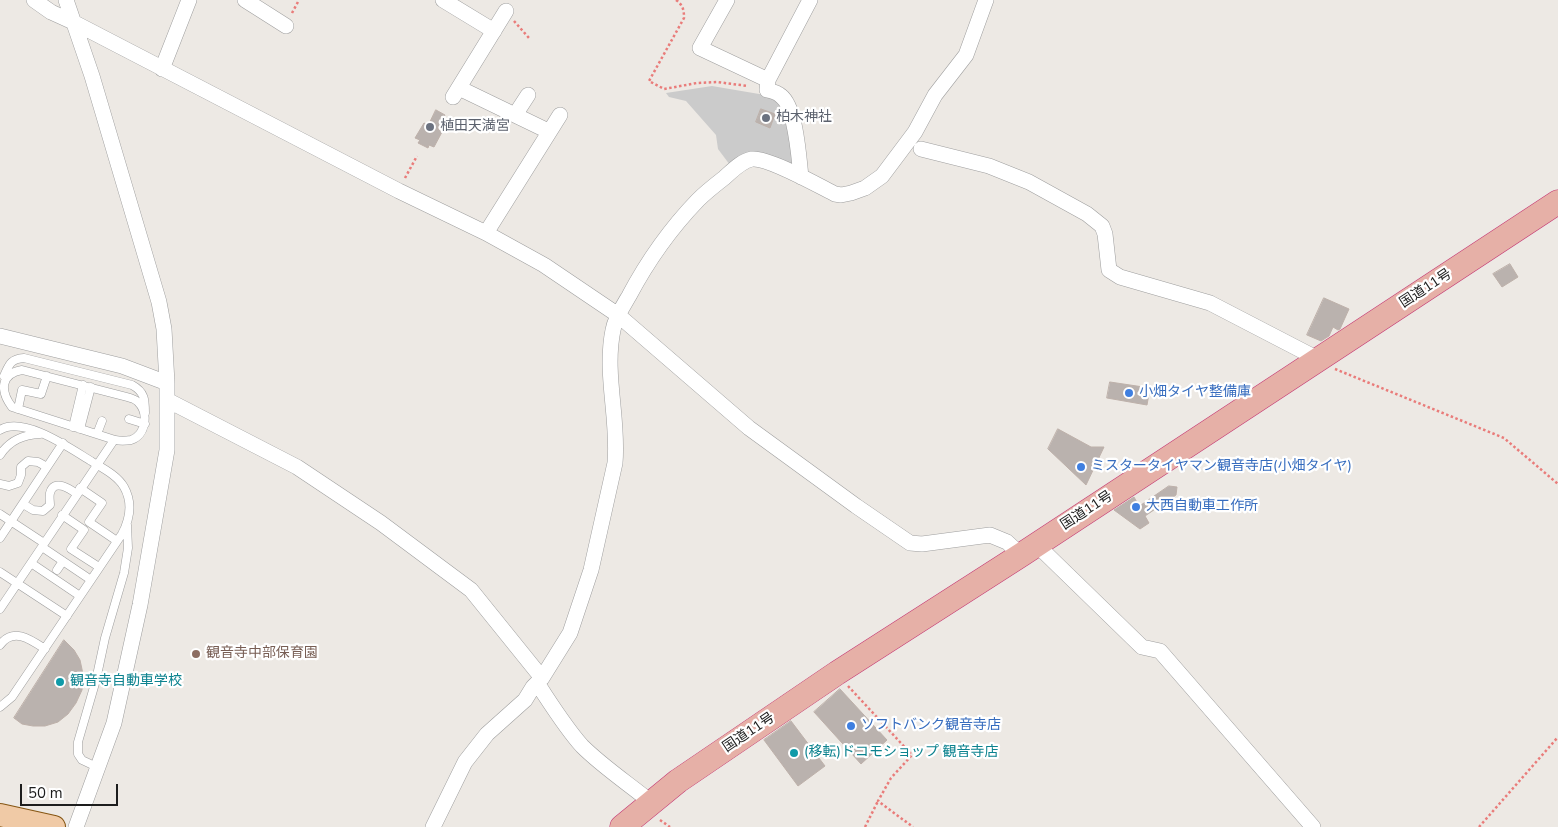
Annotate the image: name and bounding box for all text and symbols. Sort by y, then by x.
place label: 柏木神社 [776,110,832,126]
marker: 柏木神社 [760,112,772,124]
place label: 植田天満宮 [440,119,510,135]
marker: 植田天満宮 [424,121,436,133]
street label: 国道11号 [1397,266,1455,312]
place label: 小畑タイヤ整備庫 [1139,385,1251,401]
marker: 小畑タイヤ整備庫 [1123,387,1135,399]
place label: ミスタータイヤマン観音寺店(小畑タイヤ) [1091,459,1352,475]
marker: ミスタータイヤマン観音寺店(小畑タイヤ) [1075,461,1087,473]
street label: 国道11号 [1058,488,1116,534]
place label: 大西自動車工作所 [1146,499,1258,515]
marker: 大西自動車工作所 [1130,501,1142,513]
place label: 観音寺中部保育園 [206,646,318,662]
marker: 観音寺中部保育園 [190,648,202,660]
place label: 観音寺自動車学校 [70,674,182,690]
marker: 観音寺自動車学校 [54,676,66,688]
street label: 国道11号 [720,710,778,756]
place label: ソフトバンク観音寺店 [861,718,1001,734]
marker: ソフトバンク観音寺店 [845,720,857,732]
place label: (移転)ドコモショップ 観音寺店 [804,745,998,761]
marker: (移転)ドコモショップ 観音寺店 [788,747,800,759]
scale bar [22,774,120,806]
text: 50 m [28,783,63,803]

